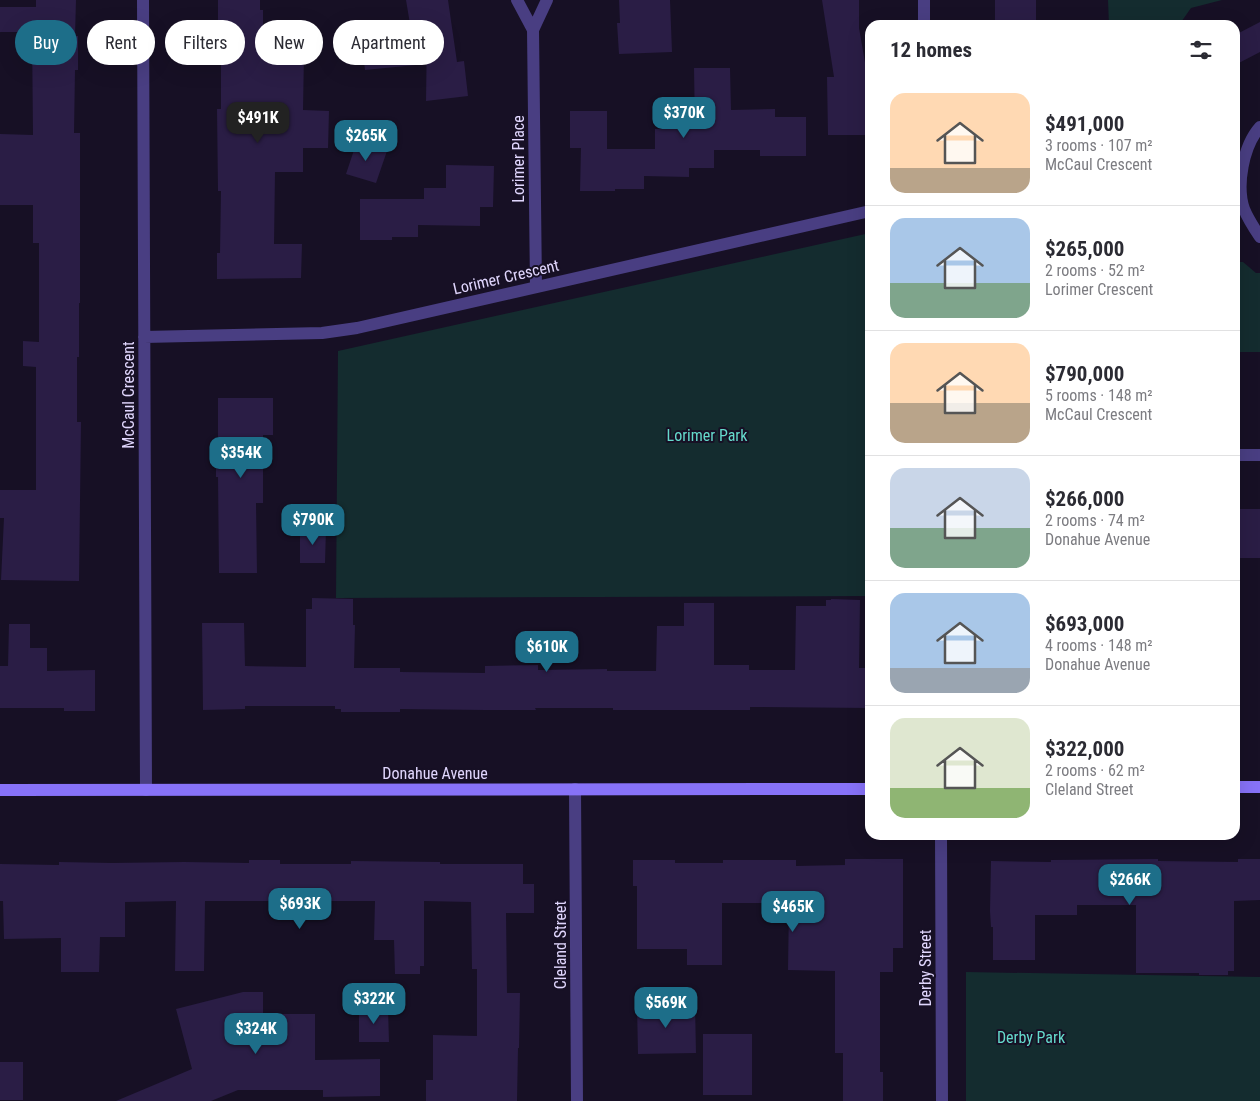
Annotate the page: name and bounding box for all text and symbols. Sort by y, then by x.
chip: Buy [15,20,77,65]
chip: Rent [87,20,155,65]
chip: Filters [165,20,245,65]
chip: New [255,20,323,65]
chip: Apartment [333,20,444,65]
icon: filters [1187,36,1215,64]
text: 12 homes [890,38,972,62]
pin: $370K [649,96,719,139]
pin: $491K [223,102,293,144]
text: $370K [663,103,705,122]
text: $491K [237,108,279,127]
text: $491,000 [1045,112,1124,136]
icon: home [930,113,990,173]
street label: Lorimer Place [509,115,528,203]
pin: $265K [331,120,401,162]
text: $265K [345,126,387,145]
text: 3 rooms · 107 m² [1045,136,1153,155]
text: McCaul Crescent [1045,155,1152,174]
text: $265,000 [1045,237,1124,261]
icon: home [930,238,990,298]
street label: Lorimer Crescent [451,256,561,298]
text: 2 rooms · 52 m² [1045,261,1145,280]
text: Lorimer Crescent [1045,280,1153,299]
street label: McCaul Crescent [119,341,138,449]
text: $790,000 [1045,362,1124,386]
icon: home [930,363,990,423]
text: 5 rooms · 148 m² [1045,386,1153,405]
text: McCaul Crescent [1045,405,1152,424]
park label: Lorimer Park [667,426,748,445]
pin: $354K [206,436,276,479]
text: $354K [220,443,262,462]
text: $266,000 [1045,487,1124,511]
icon: home [930,488,990,548]
pin: $790K [278,504,348,546]
text: $790K [292,510,334,529]
text: 2 rooms · 74 m² [1045,511,1145,530]
text: Donahue Avenue [1045,530,1150,549]
text: $693,000 [1045,612,1124,636]
icon: home [930,613,990,673]
pin: $610K [512,630,582,673]
text: 4 rooms · 148 m² [1045,636,1153,655]
text: $610K [526,637,568,656]
text: Donahue Avenue [1045,655,1150,674]
text: $322,000 [1045,737,1124,761]
icon: home [930,738,990,798]
text: 2 rooms · 62 m² [1045,761,1145,780]
street label: Donahue Avenue [382,764,488,783]
text: Cleland Street [1045,780,1133,799]
pin: $266K [1095,864,1165,906]
text: $266K [1109,870,1151,889]
pin: $693K [265,888,335,930]
pin: $465K [758,890,828,933]
text: $693K [279,894,321,913]
text: $465K [772,897,814,916]
street label: Cleland Street [551,901,570,989]
street label: Derby Street [916,929,935,1007]
pin: $322K [339,982,409,1025]
pin: $569K [631,986,701,1029]
text: $322K [353,989,395,1008]
text: $569K [645,993,687,1012]
pin: $324K [221,1012,291,1055]
text: $324K [235,1019,277,1038]
park label: Derby Park [997,1028,1066,1047]

